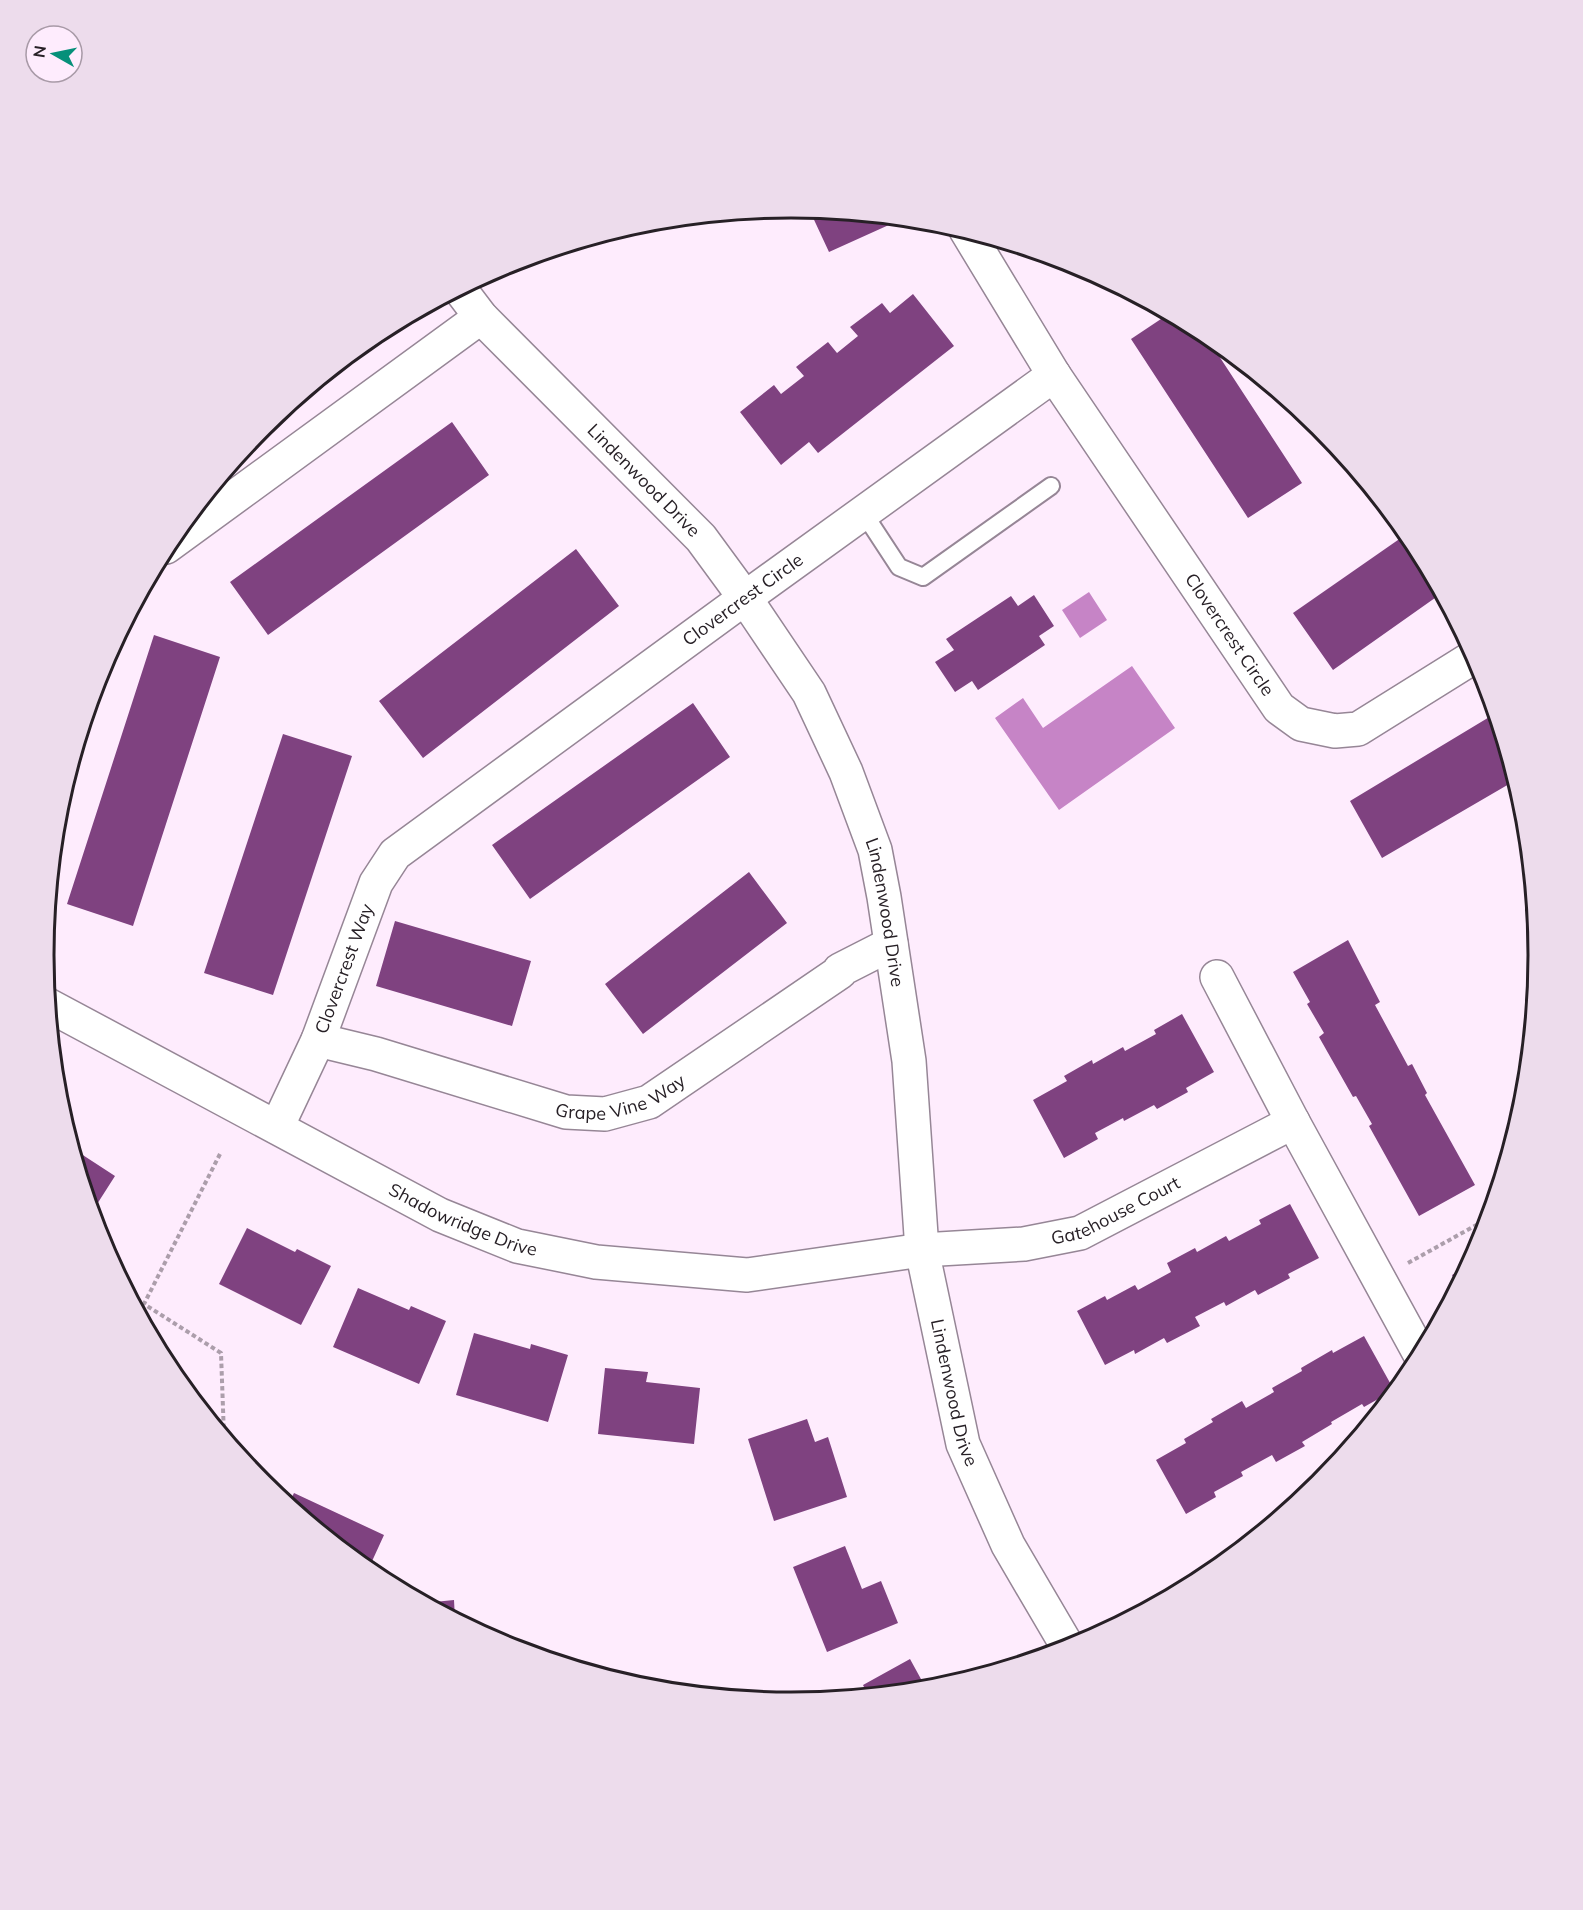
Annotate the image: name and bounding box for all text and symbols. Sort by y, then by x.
north arrow [24,24,84,84]
text: N [28,44,50,59]
street label: Lindenwood Drive [583,418,705,542]
street label: Clovercrest Circle [678,548,807,651]
street label: Clovercrest Circle [1180,569,1280,700]
street label: Lindenwood Drive [860,834,910,989]
street label: Clovercrest Way [309,900,378,1037]
street label: Grape Vine Way [552,1068,690,1125]
street label: Gatehouse Court [1049,1171,1184,1249]
street label: Shadowridge Drive [385,1178,539,1261]
street label: Lindenwood Drive [926,1317,983,1470]

